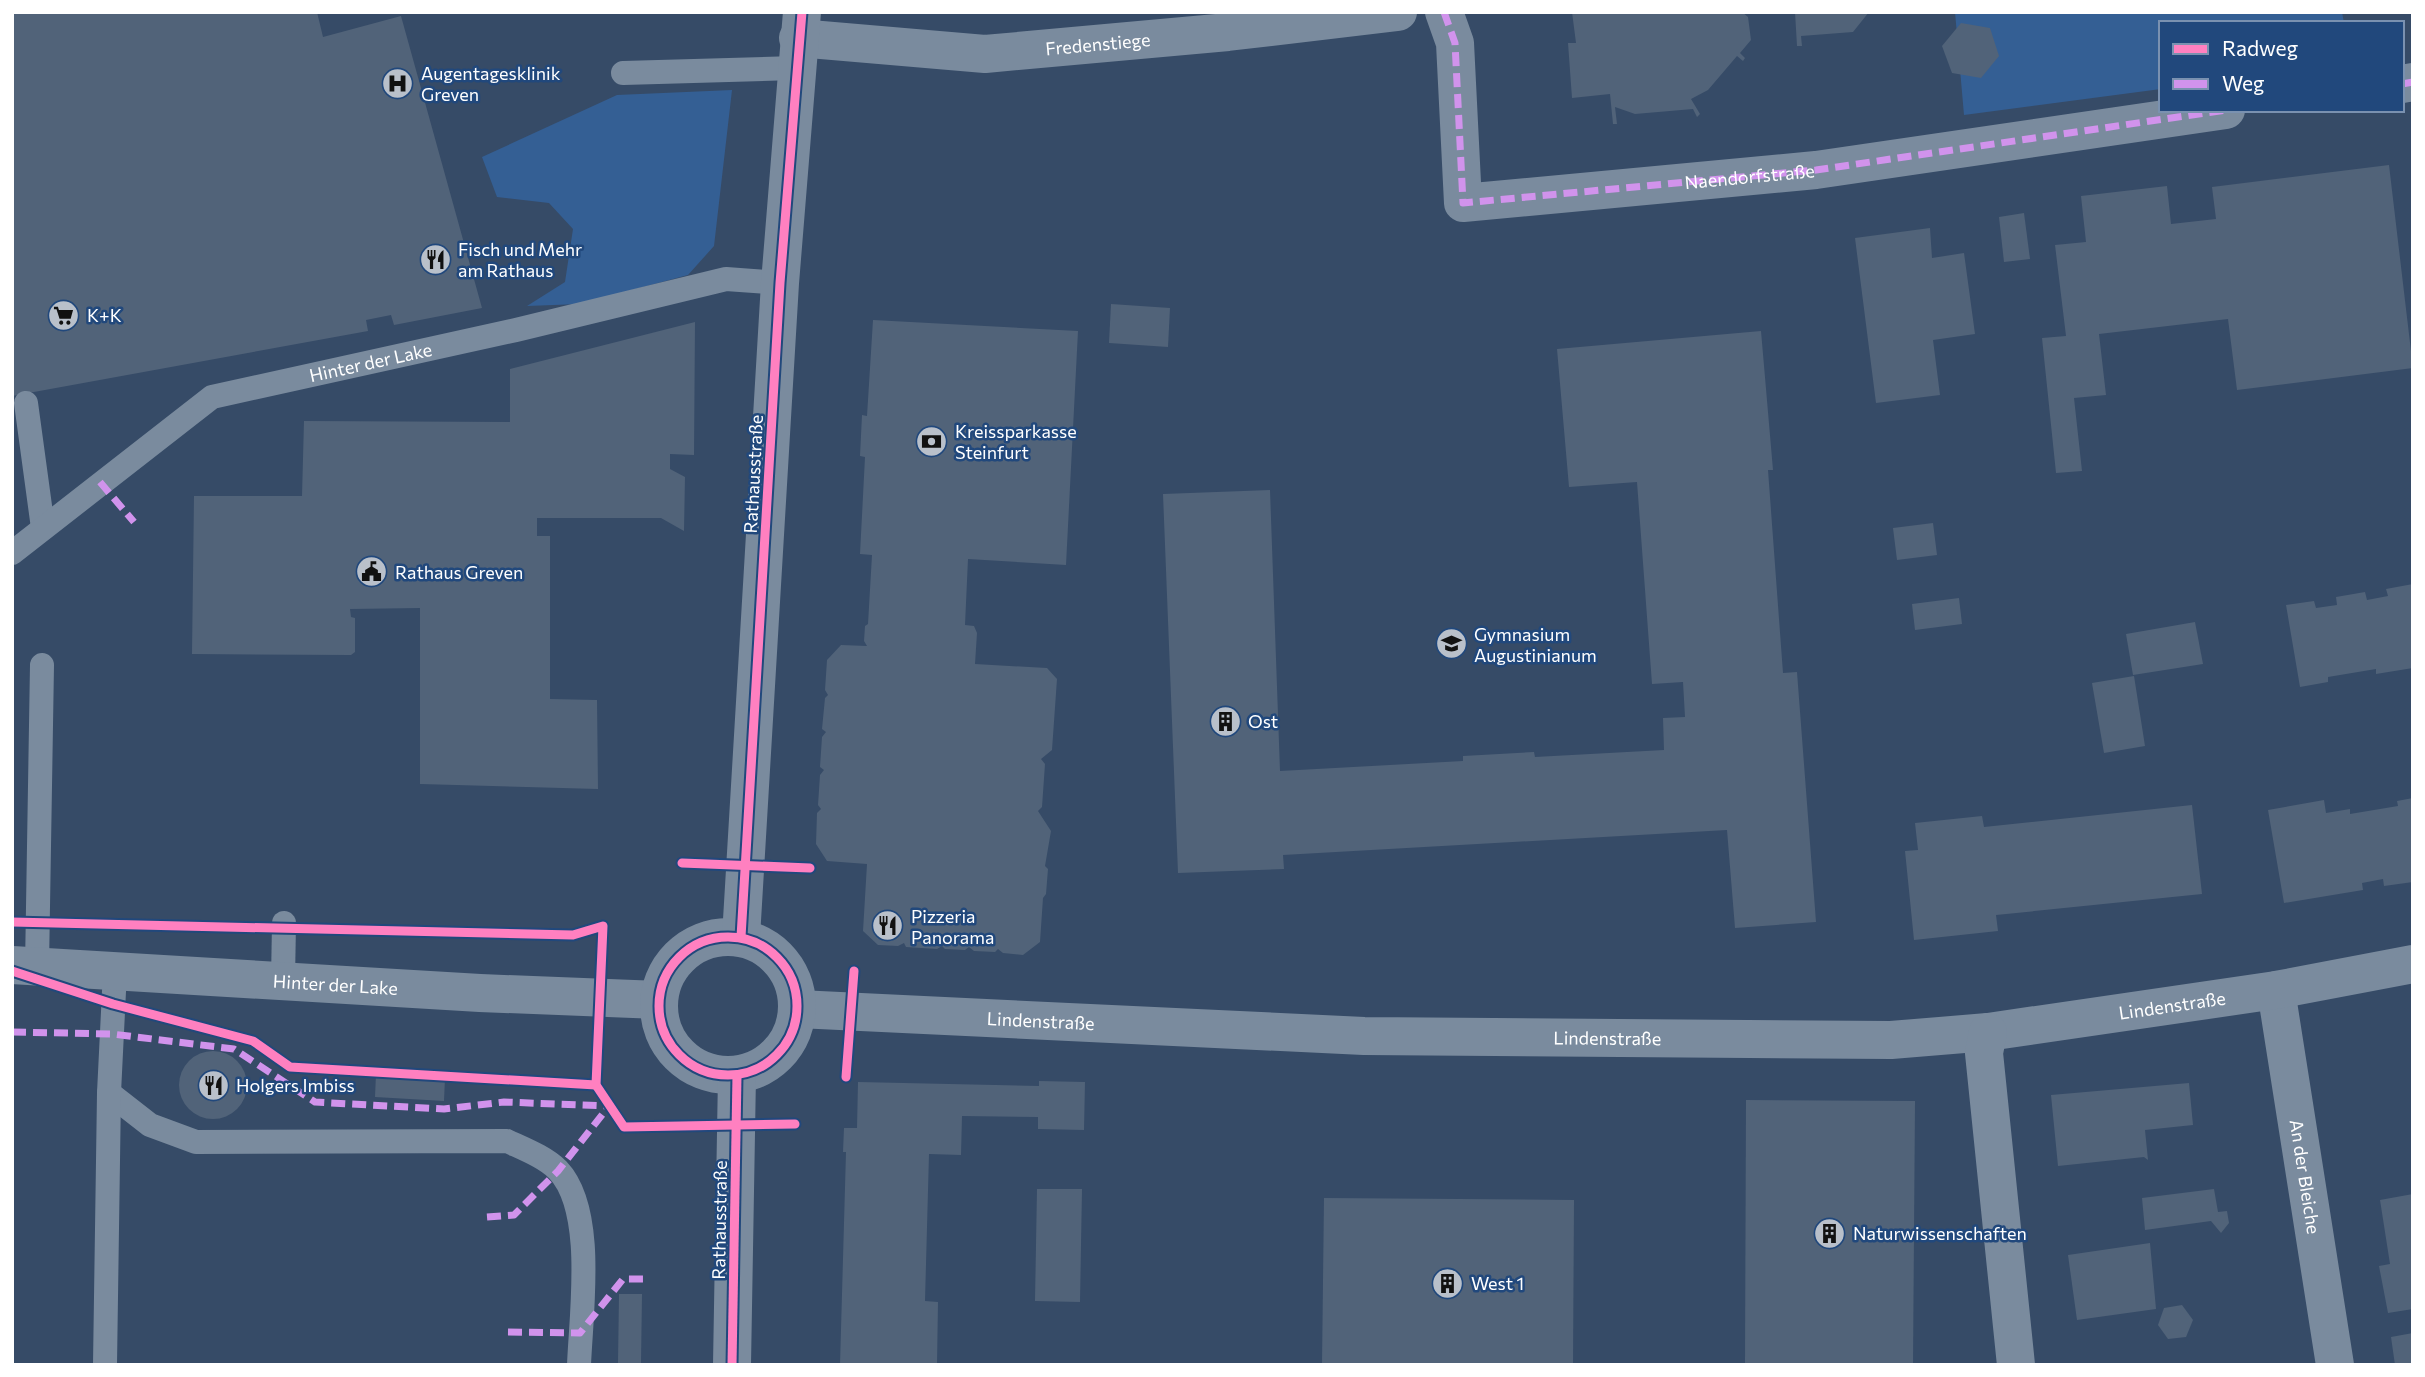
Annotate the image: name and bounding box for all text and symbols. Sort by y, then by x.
legend [2159,21,2404,112]
street label: Fredenstiege [1044,28,1151,59]
text: Radweg [2222,35,2298,60]
place label: Augentagesklinik Greven [421,62,561,105]
hospital icon: Augentagesklinik Greven [381,66,415,100]
text: Weg [2222,70,2264,95]
street label: Naendorfstraße [1684,159,1816,193]
place label: Fisch und Mehr am Rathaus [458,238,582,281]
restaurant icon: Fisch und Mehr am Rathaus [418,242,452,276]
supermarket icon: K+K [47,298,81,332]
place label: K+K [87,304,122,326]
street label: Hinter der Lake [307,338,434,386]
street label: Rathausstraße [739,414,767,534]
place label: Kreissparkasse Steinfurt [955,420,1077,463]
bank icon: Kreissparkasse Steinfurt [915,424,949,458]
public building icon: Rathaus Greven [355,555,389,589]
place label: Rathaus Greven [395,561,523,583]
place label: Gymnasium Augustinianum [1474,623,1597,666]
school or university icon: Gymnasium Augustinianum [1434,627,1468,661]
building icon: Ost [1208,704,1242,738]
place label: Ost [1248,710,1278,732]
place label: Pizzeria Panorama [911,905,994,948]
restaurant icon: Pizzeria Panorama [871,909,905,943]
street label: Hinter der Lake [272,970,398,999]
street label: Lindenstraße [2117,986,2227,1024]
street label: Lindenstraße [986,1007,1095,1034]
street label: Lindenstraße [1553,1026,1661,1049]
restaurant icon: Holgers Imbiss [196,1068,230,1102]
place label: Holgers Imbiss [236,1074,355,1096]
street label: An der Bleiche [2286,1118,2325,1236]
street label: Rathausstraße [707,1160,731,1280]
building icon: Naturwissenschaften [1813,1216,1847,1250]
place label: Naturwissenschaften [1853,1222,2027,1244]
building icon: West 1 [1431,1266,1465,1300]
place label: West 1 [1471,1272,1524,1294]

